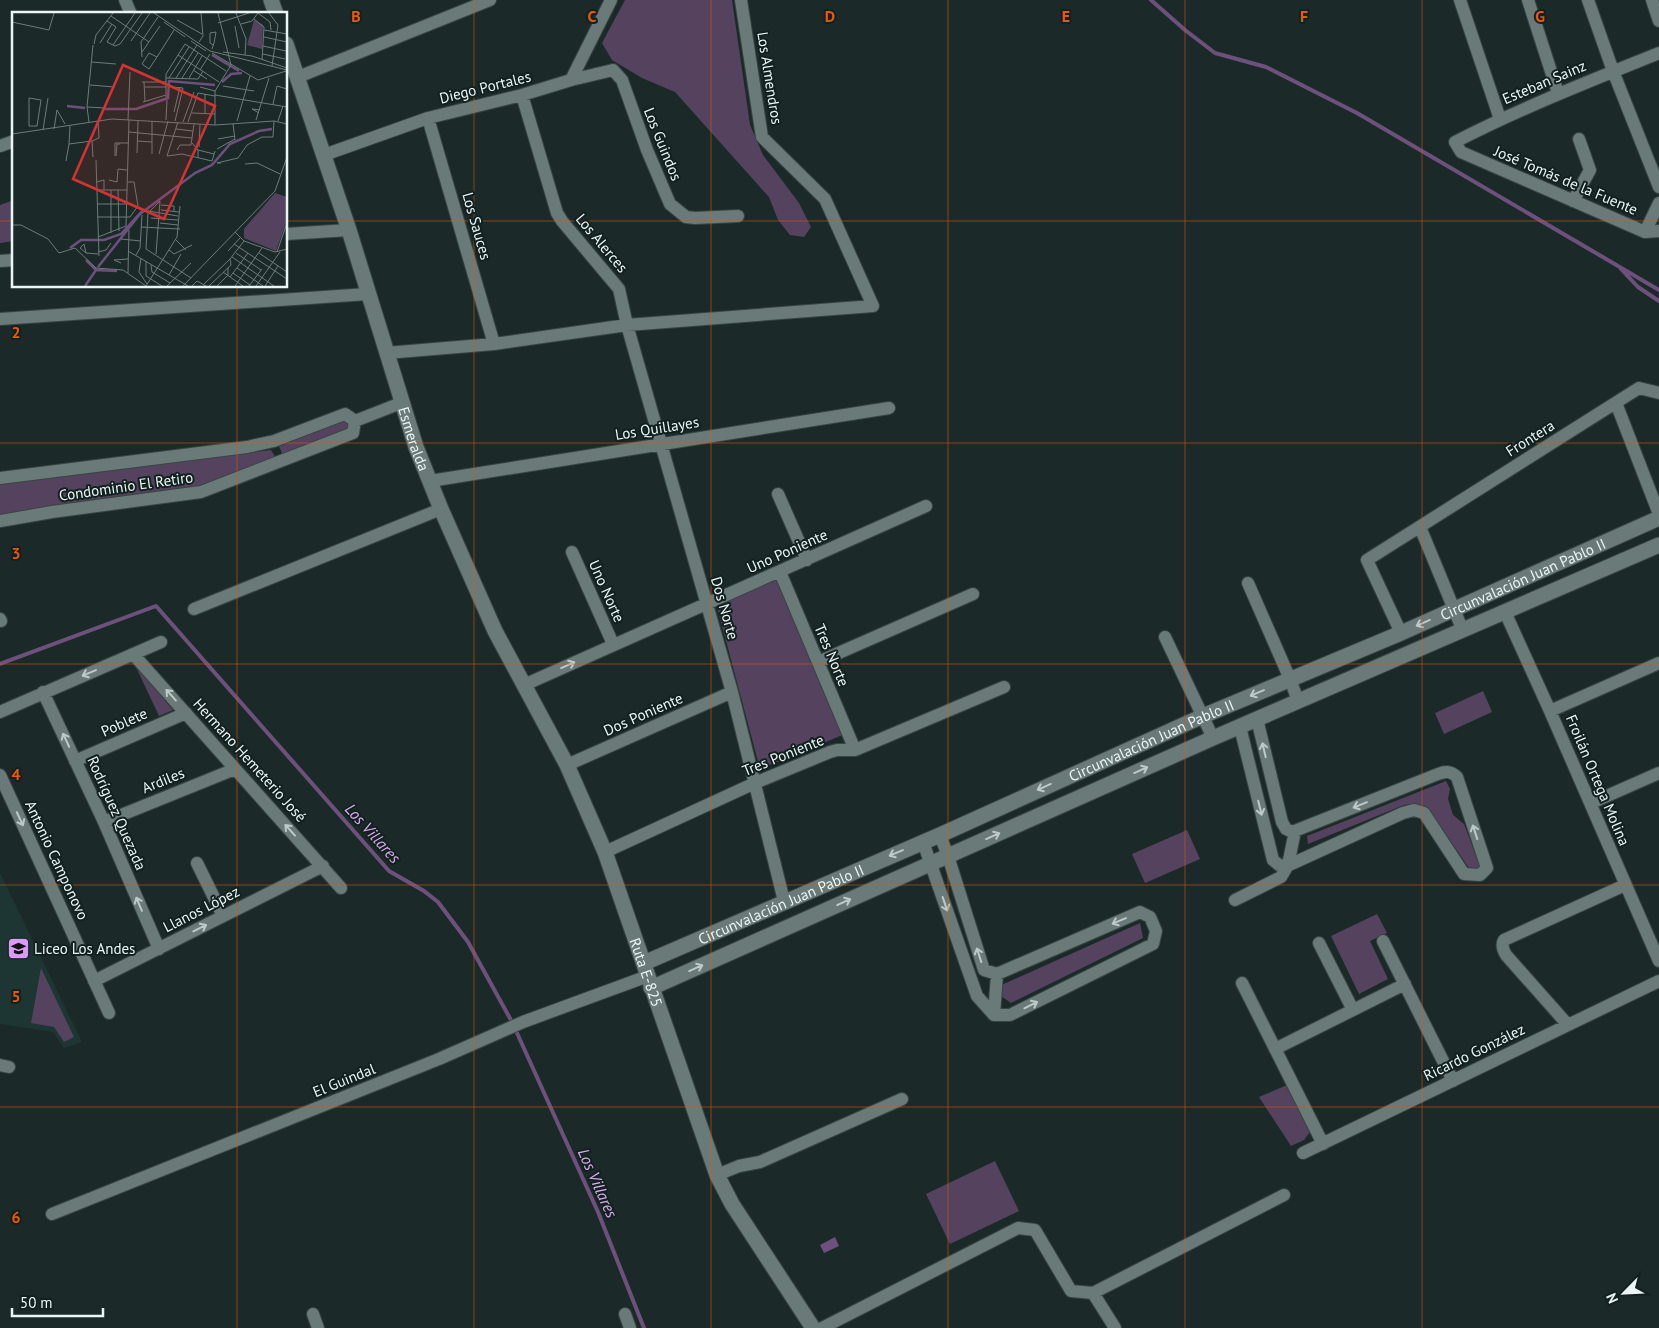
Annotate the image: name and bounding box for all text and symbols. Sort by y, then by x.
text: B [351,6,361,26]
text: C [588,6,597,26]
text: D [825,6,835,26]
text: E [1062,6,1070,26]
text: F [1300,6,1308,26]
text: G [1535,6,1545,26]
inset map [12,12,288,288]
street label: Los Almendros [753,30,787,126]
street label: Esteban Sainz [1499,56,1589,108]
street label: Diego Portales [437,66,533,108]
street label: Los Guindos [640,105,686,183]
street label: José Tomás de la Fuente [1490,141,1641,219]
street label: Los Sauces [458,190,496,262]
street label: Los Alerces [572,210,632,276]
text: 2 [11,322,21,342]
street label: Esmeralda [395,404,434,474]
street label: Los Quillayes [614,412,700,444]
street label: Frontera [1502,416,1558,460]
street label: Condominio El Retiro [58,467,194,505]
street label: Uno Poniente [744,525,830,577]
street label: Circunvalación Juan Pablo II [1437,534,1608,624]
text: 3 [11,543,21,563]
street label: Uno Norte [585,557,629,625]
street label: Dos Norte [707,574,743,642]
one-way arrow [1416,619,1431,629]
street label: Tres Norte [810,621,854,689]
one-way arrow [560,659,575,669]
one-way arrow [81,669,96,678]
street label: Dos Poniente [600,688,686,740]
one-way arrow [165,689,176,702]
one-way arrow [1250,689,1265,699]
street label: Hermano Hemeterio José [189,694,311,826]
street label: Circunvalación Juan Pablo II [1065,695,1237,785]
street label: Poblete [98,703,150,741]
street label: Froilán Ortega Molina [1562,712,1634,848]
street label: Tres Poniente [739,730,827,780]
one-way arrow [60,733,70,748]
one-way arrow [1259,742,1269,758]
street label: Rodríguez Quezada [83,753,151,873]
street label: Ardiles [139,763,187,797]
text: 4 [11,764,21,784]
one-way arrow [1133,765,1148,775]
one-way arrow [1037,783,1052,793]
street label: Antonio Camponovo [21,797,93,923]
water label: Los Villares [341,799,406,868]
one-way arrow [1256,800,1265,816]
one-way arrow [1353,800,1368,810]
one-way arrow [16,811,26,826]
one-way arrow [284,823,296,836]
one-way arrow [1470,824,1479,840]
one-way arrow [985,831,1000,841]
one-way arrow [889,849,904,859]
street label: Circunvalación Juan Pablo II [695,860,867,948]
street label: Llanos López [160,882,242,936]
one-way arrow [941,896,951,912]
one-way arrow [134,897,144,912]
one-way arrow [836,897,851,907]
one-way arrow [1112,917,1128,926]
one-way arrow [192,923,207,932]
street label: Ruta E-825 [626,935,667,1009]
school or university icon: Liceo Los Andes [6,936,30,960]
place label: Liceo Los Andes [34,939,135,958]
one-way arrow [974,947,984,963]
one-way arrow [688,963,703,973]
text: 5 [11,986,21,1006]
one-way arrow [1023,1000,1038,1009]
street label: Ricardo González [1420,1019,1528,1085]
street label: El Guindal [310,1059,379,1101]
water label: Los Villares [574,1145,622,1221]
text: 6 [11,1207,21,1227]
north arrow [1599,1268,1649,1318]
scale bar [12,1286,104,1318]
text: N [1602,1290,1622,1306]
text: 50 m [20,1293,53,1312]

